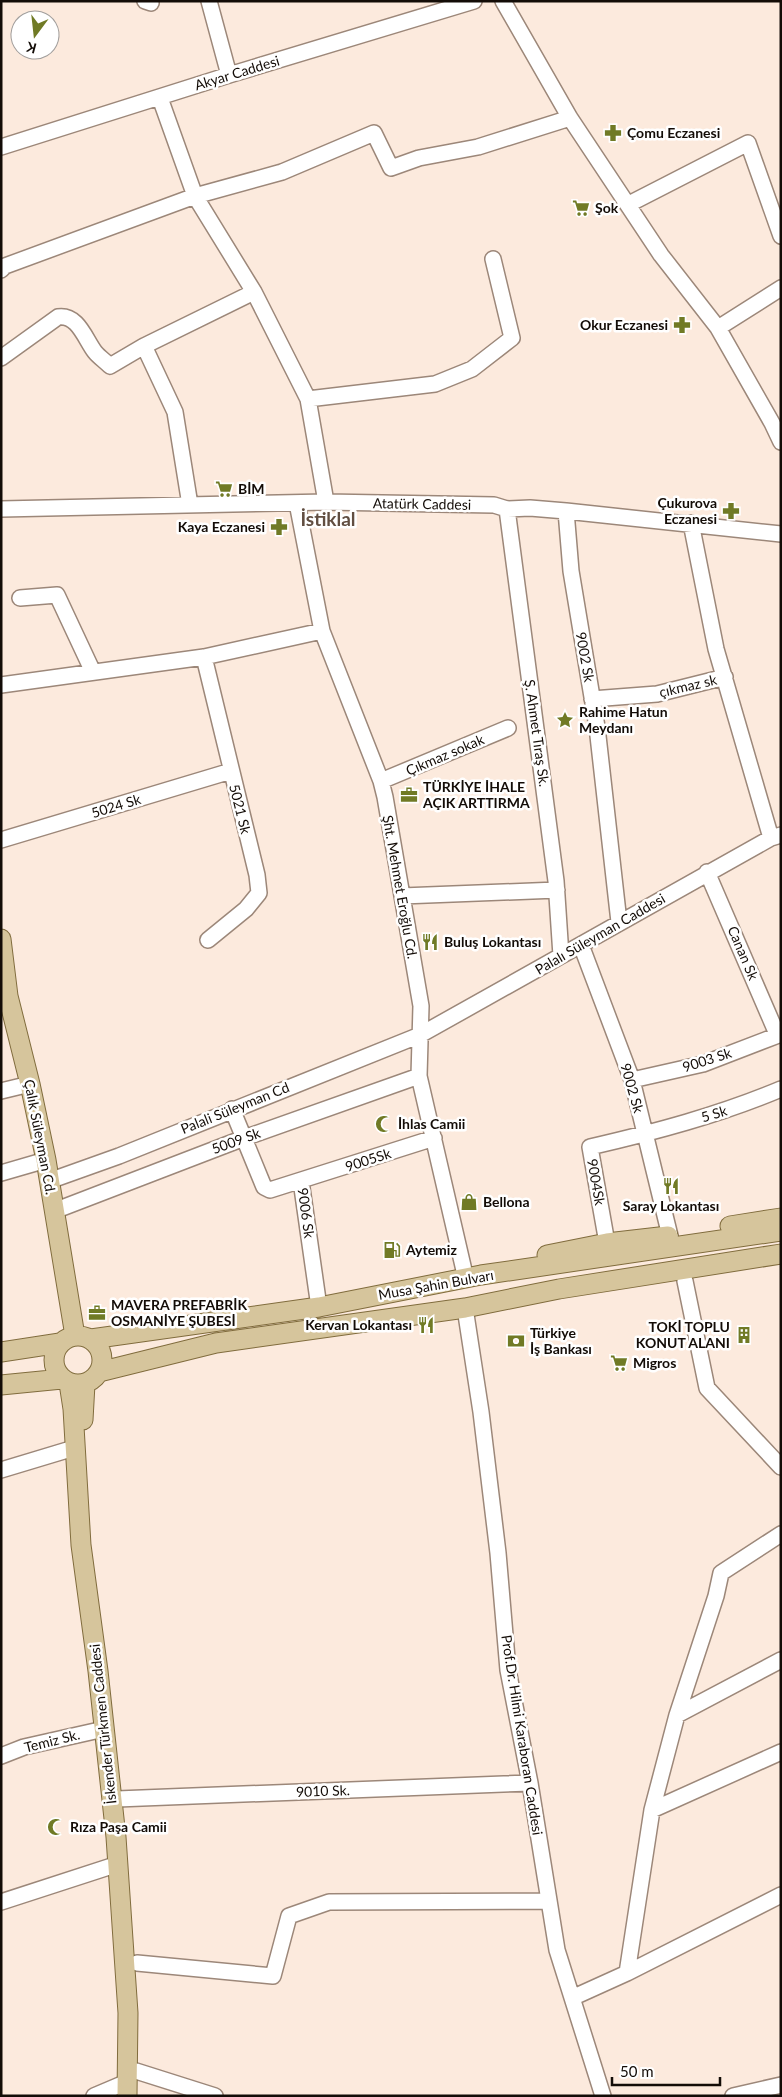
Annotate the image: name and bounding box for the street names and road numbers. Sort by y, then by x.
street label: Akyar Caddesi [192,52,281,93]
street label: Atatürk Caddesi [373,494,471,513]
street label: 9002 Sk [573,630,598,684]
street label: çıkmaz sk [657,670,719,700]
street label: Ş. Ahmet Tıraş Sk. [522,678,553,788]
street label: Çıkmaz sokak [403,730,487,779]
street label: 5021 Sk [226,782,255,836]
street label: 5024 Sk [89,790,143,821]
street label: Şht. Mehmet Eroğlu Cd. [379,814,421,960]
street label: Palalı Süleyman Caddesi [532,889,668,978]
street label: Canan Sk [724,923,763,983]
street label: 9003 Sk [680,1043,734,1075]
street label: 9002 Sk [617,1061,648,1115]
street label: Çalık Süleyman Cd. [21,1078,60,1196]
street label: Palali Süleyman Cd [178,1078,292,1137]
street label: 5 Sk [699,1101,730,1125]
street label: 5009 Sk [209,1124,263,1157]
street label: 9005Sk [343,1144,394,1175]
street label: 9004Sk [584,1157,609,1207]
street label: 9006 Sk [295,1187,319,1240]
street label: Musa Şahin Bulvarı [377,1266,495,1303]
street label: Prof.Dr. Hilmi Karaboran Caddesi [498,1634,547,1836]
street label: İskender Türkmen Caddesi [86,1643,119,1805]
street label: Temiz Sk. [22,1725,81,1756]
street label: 9010 Sk. [296,1781,350,1800]

